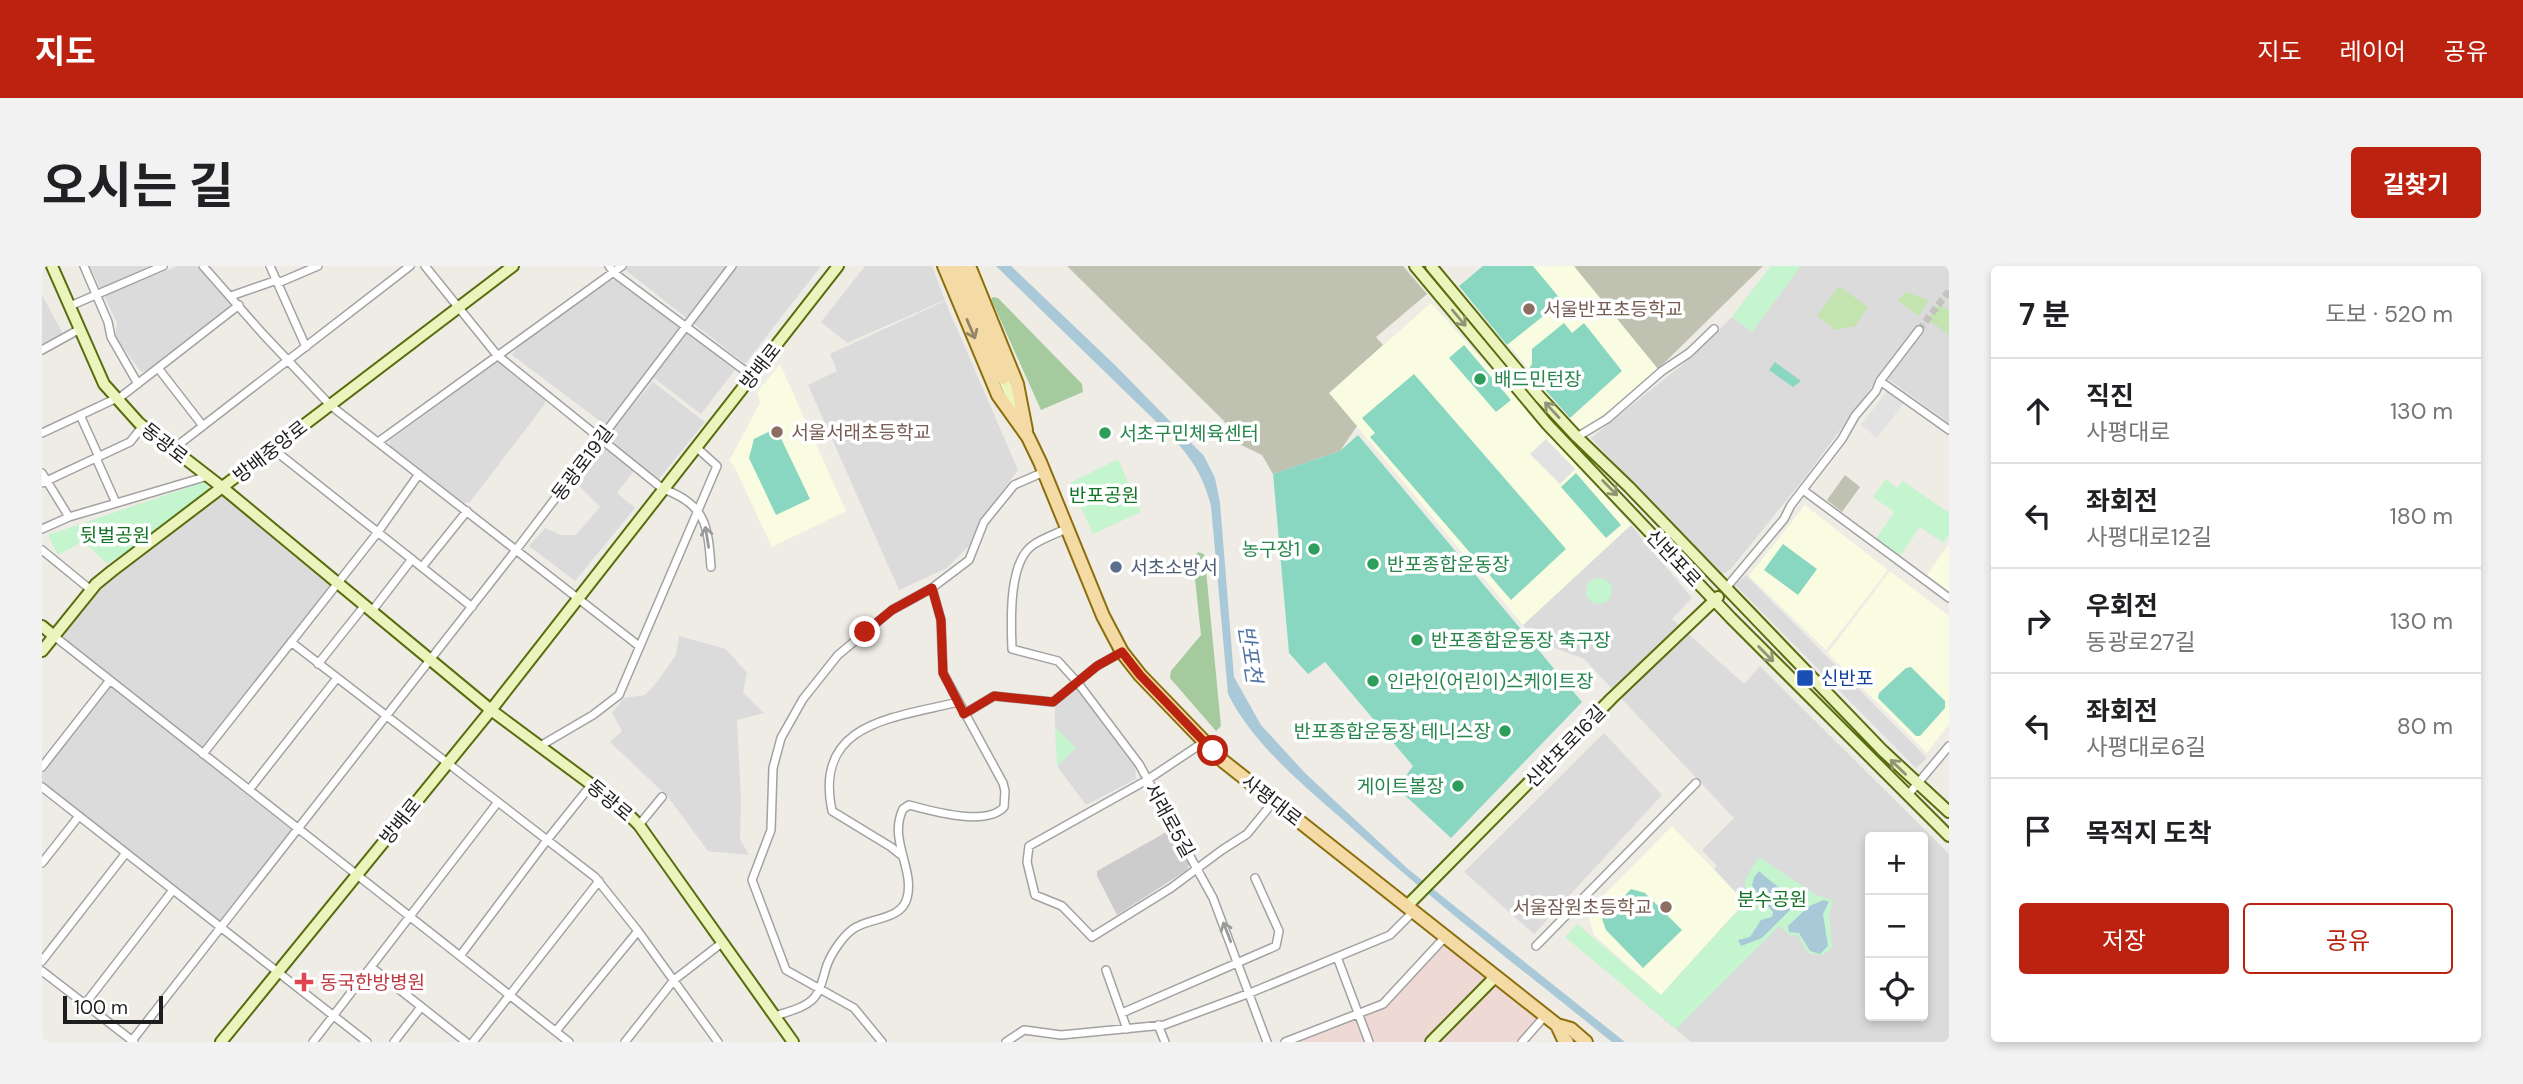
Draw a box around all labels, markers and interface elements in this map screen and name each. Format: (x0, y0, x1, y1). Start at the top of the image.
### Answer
text: 지도 (35, 30, 96, 73)
text: 지도 (2257, 36, 2302, 67)
text: 레이어 (2340, 36, 2406, 67)
text: 공유 (2444, 36, 2488, 67)
button: 길찾기 (2351, 147, 2481, 218)
text: 오시는 길 (42, 154, 234, 218)
text: 7 분 (2019, 295, 2070, 334)
place label: 서울반포초등학교 (1543, 297, 1683, 322)
text: 도보 · 520 m (2325, 299, 2453, 329)
marker: 서울반포초등학교 (1521, 301, 1537, 317)
one-way arrow (1451, 309, 1466, 327)
one-way arrow (965, 318, 978, 339)
street label: 방배로 (734, 338, 786, 395)
place label: 배드민턴장 (1494, 367, 1581, 392)
marker: 배드민턴장 (1472, 371, 1488, 387)
text: 직진 (2086, 379, 2134, 413)
icon: ahead (2019, 392, 2057, 430)
text: 130 m (2390, 396, 2453, 426)
one-way arrow (1544, 402, 1561, 419)
street label: 방배중앙로 (228, 415, 312, 488)
street label: 동광로 (136, 417, 193, 469)
text: 사평대로 (2086, 417, 2171, 447)
place label: 서울서래초등학교 (791, 420, 931, 445)
street label: 동광로19길 (546, 421, 619, 506)
place label: 서초구민체육센터 (1119, 421, 1259, 446)
marker: 서울서래초등학교 (769, 424, 785, 440)
marker: 서초구민체육센터 (1097, 425, 1113, 441)
one-way arrow (1601, 479, 1618, 496)
park label: 반포공원 (1069, 483, 1139, 508)
text: 좌회전 (2086, 484, 2158, 518)
icon: left (2019, 497, 2057, 535)
text: 180 m (2389, 501, 2453, 531)
text: 사평대로12길 (2086, 522, 2212, 552)
park label: 뒷벌공원 (80, 523, 150, 548)
street label: 신반포로 (1641, 524, 1707, 592)
one-way arrow (700, 527, 713, 549)
place label: 농구장1 (1242, 537, 1300, 562)
marker: 농구장1 (1306, 541, 1322, 557)
place label: 반포종합운동장 (1387, 552, 1509, 577)
place label: 서초소방서 (1130, 555, 1217, 580)
marker: 반포종합운동장 (1365, 556, 1381, 572)
marker: 서초소방서 (1108, 559, 1124, 575)
text: 우회전 (2086, 589, 2158, 623)
icon: right (2019, 602, 2057, 640)
text: 130 m (2390, 606, 2453, 636)
route end (849, 616, 880, 647)
water label: 반포천 (1232, 623, 1269, 687)
text: 동광로27길 (2086, 627, 2196, 657)
place label: 반포종합운동장 축구장 (1431, 628, 1611, 653)
marker: 반포종합운동장 축구장 (1409, 632, 1425, 648)
one-way arrow (1757, 645, 1774, 662)
place label: 신반포 (1821, 666, 1873, 691)
marker: 신반포 (1795, 668, 1815, 688)
place label: 인라인(어린이)스케이트장 (1387, 669, 1593, 694)
marker: 인라인(어린이)스케이트장 (1365, 673, 1381, 689)
text: 좌회전 (2086, 694, 2158, 728)
street label: 신반포로16길 (1520, 700, 1611, 793)
icon: left (2019, 707, 2057, 745)
text: 80 m (2397, 711, 2453, 741)
place label: 반포종합운동장 테니스장 (1294, 719, 1491, 744)
marker: 반포종합운동장 테니스장 (1497, 723, 1513, 739)
text: 사평대로6길 (2086, 732, 2206, 762)
route start (1197, 735, 1228, 766)
one-way arrow (1890, 758, 1907, 775)
street label: 사평대로 (1236, 769, 1307, 832)
street label: 동광로 (582, 774, 638, 827)
place label: 게이트볼장 (1357, 774, 1444, 799)
marker: 게이트볼장 (1450, 778, 1466, 794)
street label: 서래로5길 (1139, 779, 1200, 862)
street label: 방배로 (374, 793, 427, 850)
icon: arrive (2019, 812, 2057, 850)
text: 목적지 도착 (2086, 816, 2212, 850)
map controls (1865, 832, 1928, 1021)
button: + (1865, 832, 1928, 895)
park label: 분수공원 (1737, 887, 1807, 912)
place label: 서울잠원초등학교 (1512, 895, 1652, 920)
button: − (1865, 895, 1928, 958)
marker: 서울잠원초등학교 (1658, 899, 1674, 915)
button: 저장 (2019, 903, 2229, 974)
button: 공유 (2243, 903, 2453, 974)
one-way arrow (1219, 921, 1232, 943)
button: locate (1865, 958, 1928, 1021)
place label: 동국한방병원 (320, 970, 425, 995)
marker: 동국한방병원 (294, 972, 314, 992)
scale bar (63, 993, 163, 1025)
text: 100 m (74, 995, 128, 1020)

